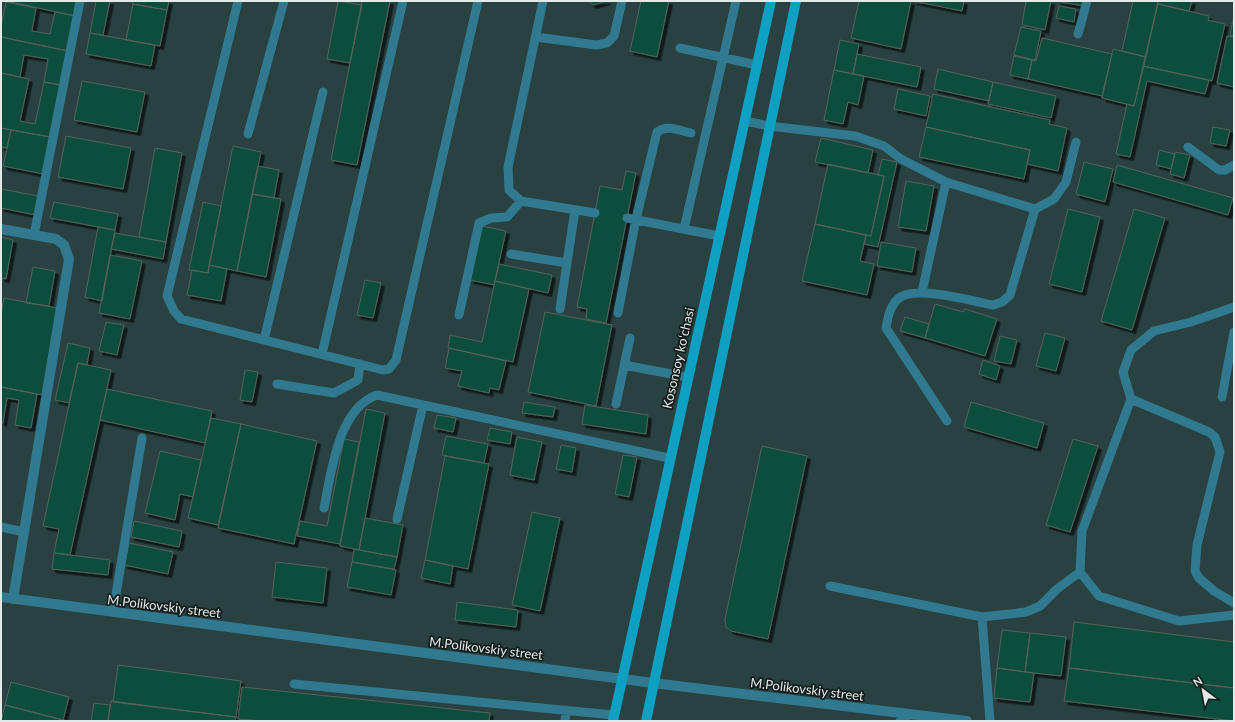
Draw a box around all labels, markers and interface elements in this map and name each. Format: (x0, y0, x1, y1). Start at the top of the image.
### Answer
street label: Kosonsoy koʻchasi (659, 306, 697, 410)
street label: M.Polikovskiy street (106, 591, 222, 621)
street label: M.Polikovskiy street (428, 633, 544, 663)
north arrow (1183, 670, 1223, 710)
text: N (1190, 673, 1204, 689)
street label: M.Polikovskiy street (749, 674, 865, 704)

